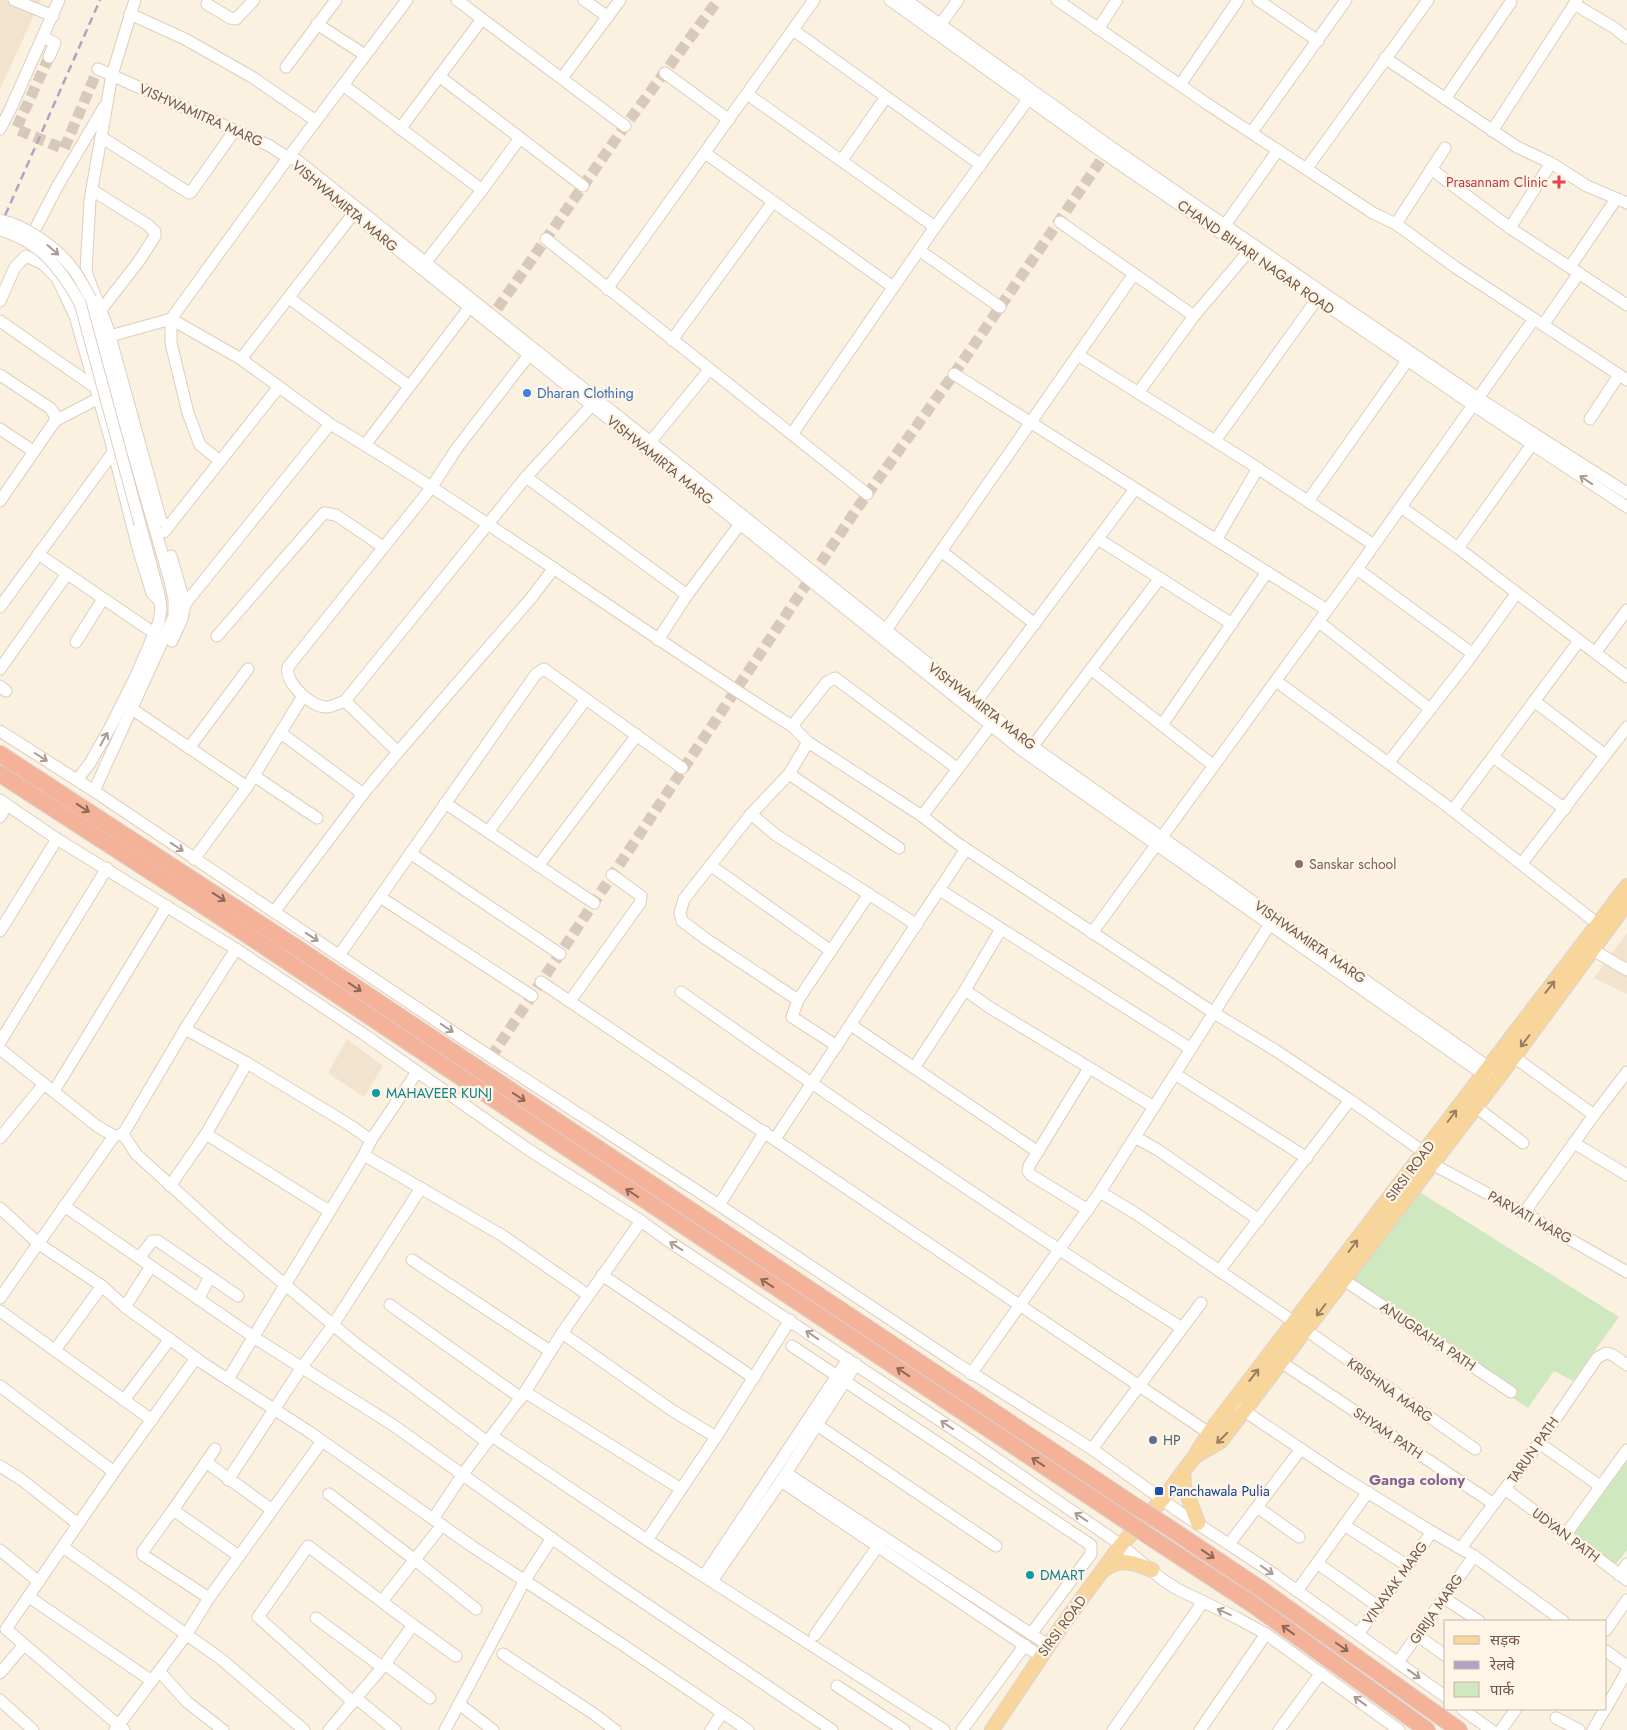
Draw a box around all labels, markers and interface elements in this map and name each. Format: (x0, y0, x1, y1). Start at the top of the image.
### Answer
street label: VISHWAMITRA MARG (136, 79, 266, 151)
street label: VISHWAMIRTA MARG (288, 156, 402, 256)
place label: Prasannam Clinic (1446, 172, 1548, 192)
marker: Prasannam Clinic (1552, 175, 1566, 189)
street label: CHAND BIHARI NAGAR ROAD (1173, 195, 1339, 319)
one-way arrow (47, 244, 60, 256)
place label: Dharan Clothing (537, 383, 634, 403)
marker: Dharan Clothing (521, 387, 533, 399)
street label: VISHWAMIRTA MARG (602, 411, 718, 510)
one-way arrow (1580, 475, 1594, 485)
street label: VISHWAMIRTA MARG (924, 657, 1040, 755)
one-way arrow (99, 732, 109, 747)
one-way arrow (34, 753, 48, 763)
one-way arrow (76, 803, 90, 813)
one-way arrow (169, 842, 183, 852)
place label: Sanskar school (1309, 854, 1397, 874)
marker: Sanskar school (1293, 858, 1305, 870)
one-way arrow (212, 892, 226, 902)
street label: VISHWAMIRTA MARG (1250, 896, 1370, 988)
one-way arrow (305, 932, 319, 942)
one-way arrow (1544, 981, 1555, 994)
one-way arrow (347, 982, 361, 992)
one-way arrow (440, 1022, 454, 1033)
one-way arrow (1520, 1034, 1530, 1048)
place label: MAHAVEER KUNJ (386, 1083, 492, 1103)
marker: MAHAVEER KUNJ (370, 1087, 382, 1099)
one-way arrow (511, 1092, 525, 1102)
one-way arrow (1447, 1109, 1457, 1123)
street label: SIRSI ROAD (1381, 1136, 1439, 1206)
street label: PARVATI MARG (1484, 1186, 1576, 1248)
one-way arrow (625, 1188, 639, 1198)
one-way arrow (1348, 1240, 1359, 1253)
one-way arrow (670, 1241, 684, 1251)
one-way arrow (760, 1277, 774, 1288)
street label: ANUGRAHA PATH (1376, 1296, 1480, 1376)
one-way arrow (1316, 1303, 1326, 1317)
one-way arrow (806, 1330, 820, 1340)
street label: KRISHNA MARG (1343, 1353, 1437, 1427)
one-way arrow (896, 1367, 910, 1377)
one-way arrow (1249, 1369, 1260, 1382)
street label: SHYAM PATH (1349, 1402, 1427, 1464)
street label: TARUN PATH (1503, 1413, 1563, 1487)
one-way arrow (940, 1420, 954, 1430)
place label: HP (1163, 1430, 1181, 1450)
one-way arrow (1216, 1432, 1228, 1444)
marker: HP (1147, 1434, 1159, 1446)
one-way arrow (1031, 1457, 1045, 1467)
district label: Ganga colony (1369, 1469, 1465, 1491)
place label: Panchawala Pulia (1169, 1481, 1270, 1501)
marker: Panchawala Pulia (1153, 1485, 1165, 1497)
street label: UDYAN PATH (1528, 1503, 1604, 1567)
one-way arrow (1074, 1512, 1088, 1522)
street label: VINAYAK MARG (1358, 1537, 1432, 1629)
one-way arrow (1201, 1549, 1215, 1559)
place label: DMART (1040, 1565, 1085, 1585)
one-way arrow (1260, 1565, 1274, 1575)
marker: DMART (1024, 1569, 1036, 1581)
street label: GIRIJA MARG (1404, 1570, 1468, 1648)
street label: SIRSI ROAD (1033, 1591, 1091, 1661)
one-way arrow (1217, 1607, 1232, 1617)
legend (1444, 1620, 1607, 1710)
one-way arrow (1281, 1625, 1295, 1635)
text: सड़क (1490, 1629, 1520, 1651)
one-way arrow (1335, 1642, 1349, 1652)
text: रेलवे (1489, 1654, 1515, 1676)
one-way arrow (1407, 1668, 1420, 1679)
text: पार्क (1490, 1679, 1514, 1701)
one-way arrow (1353, 1696, 1367, 1706)

